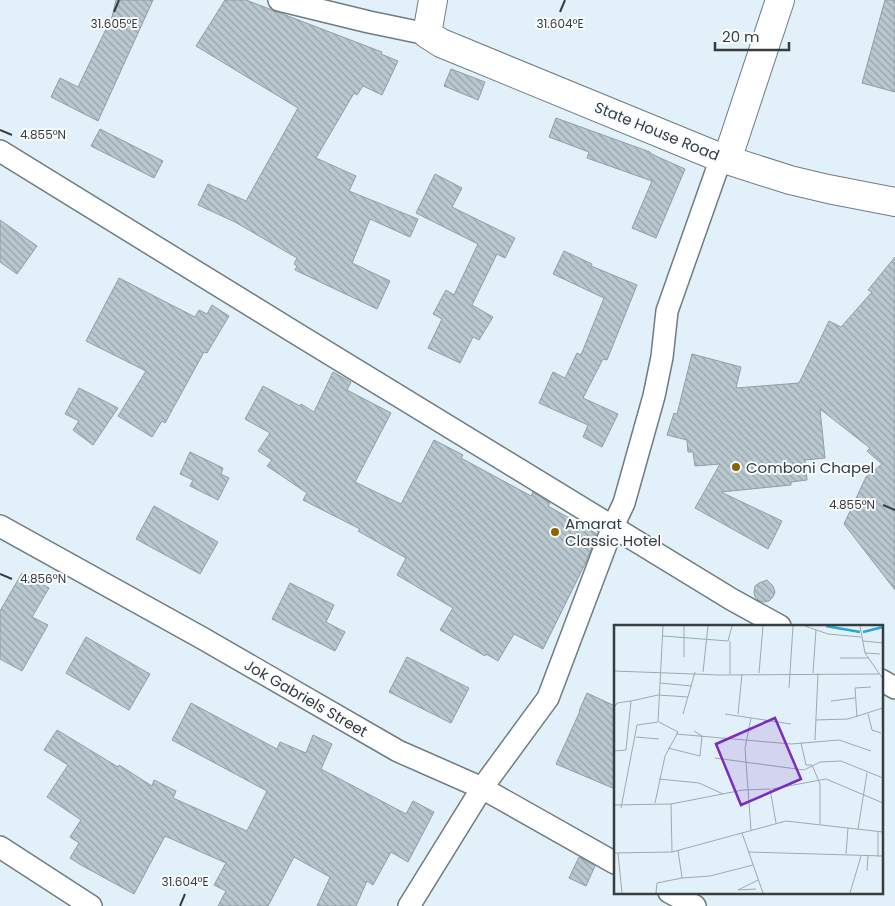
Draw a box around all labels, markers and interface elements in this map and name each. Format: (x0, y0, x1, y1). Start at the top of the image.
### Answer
text: 31.605°E (90, 15, 138, 32)
text: 31.604°E (536, 15, 584, 32)
scale bar (715, 20, 789, 52)
text: 20 m (722, 26, 760, 47)
street label: State House Road (591, 96, 723, 166)
text: 4.855°N (20, 126, 66, 143)
place label: Comboni Chapel (746, 457, 874, 478)
marker: Comboni Chapel (730, 461, 742, 473)
text: 4.855°N (829, 496, 875, 513)
place label: Amarat Classic Hotel (565, 513, 661, 551)
marker: Amarat Classic Hotel (549, 526, 561, 538)
text: 4.856°N (20, 570, 66, 587)
inset map (614, 625, 882, 894)
street label: Jok Gabriels Street (240, 654, 372, 742)
text: 31.604°E (161, 873, 209, 890)

